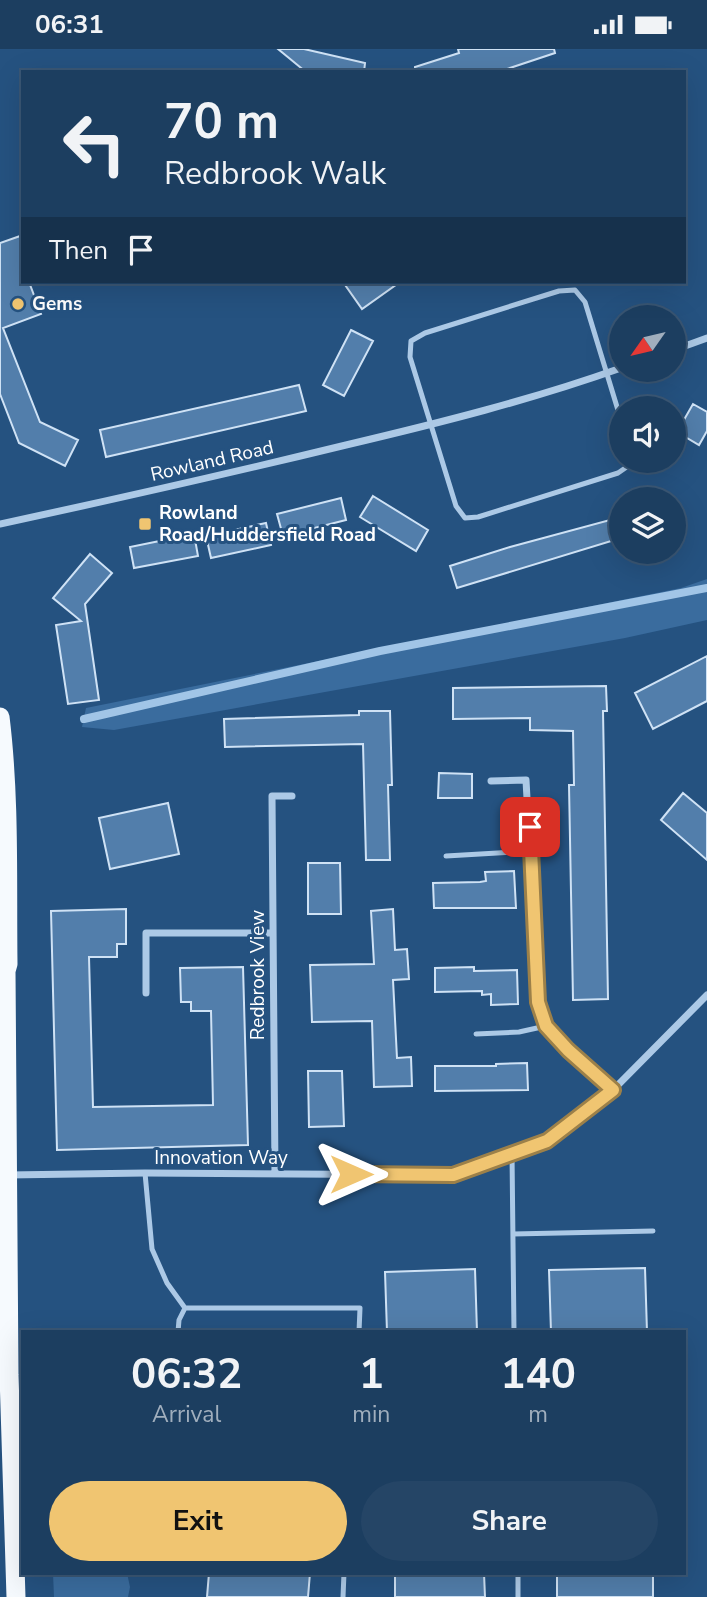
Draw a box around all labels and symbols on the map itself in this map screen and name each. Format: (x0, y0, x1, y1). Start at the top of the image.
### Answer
place label: Gems (32, 291, 82, 317)
marker: Gems (10, 296, 26, 312)
north arrow (609, 305, 686, 381)
street label: Rowland Road (148, 434, 276, 488)
place label: Rowland Road/Huddersfield Road (159, 500, 376, 548)
marker: Rowland Road/Huddersfield Road (137, 516, 153, 532)
pin (500, 797, 560, 857)
street label: Redbrook View (245, 910, 271, 1040)
position arrow (314, 1137, 388, 1211)
street label: Innovation Way (154, 1145, 288, 1171)

